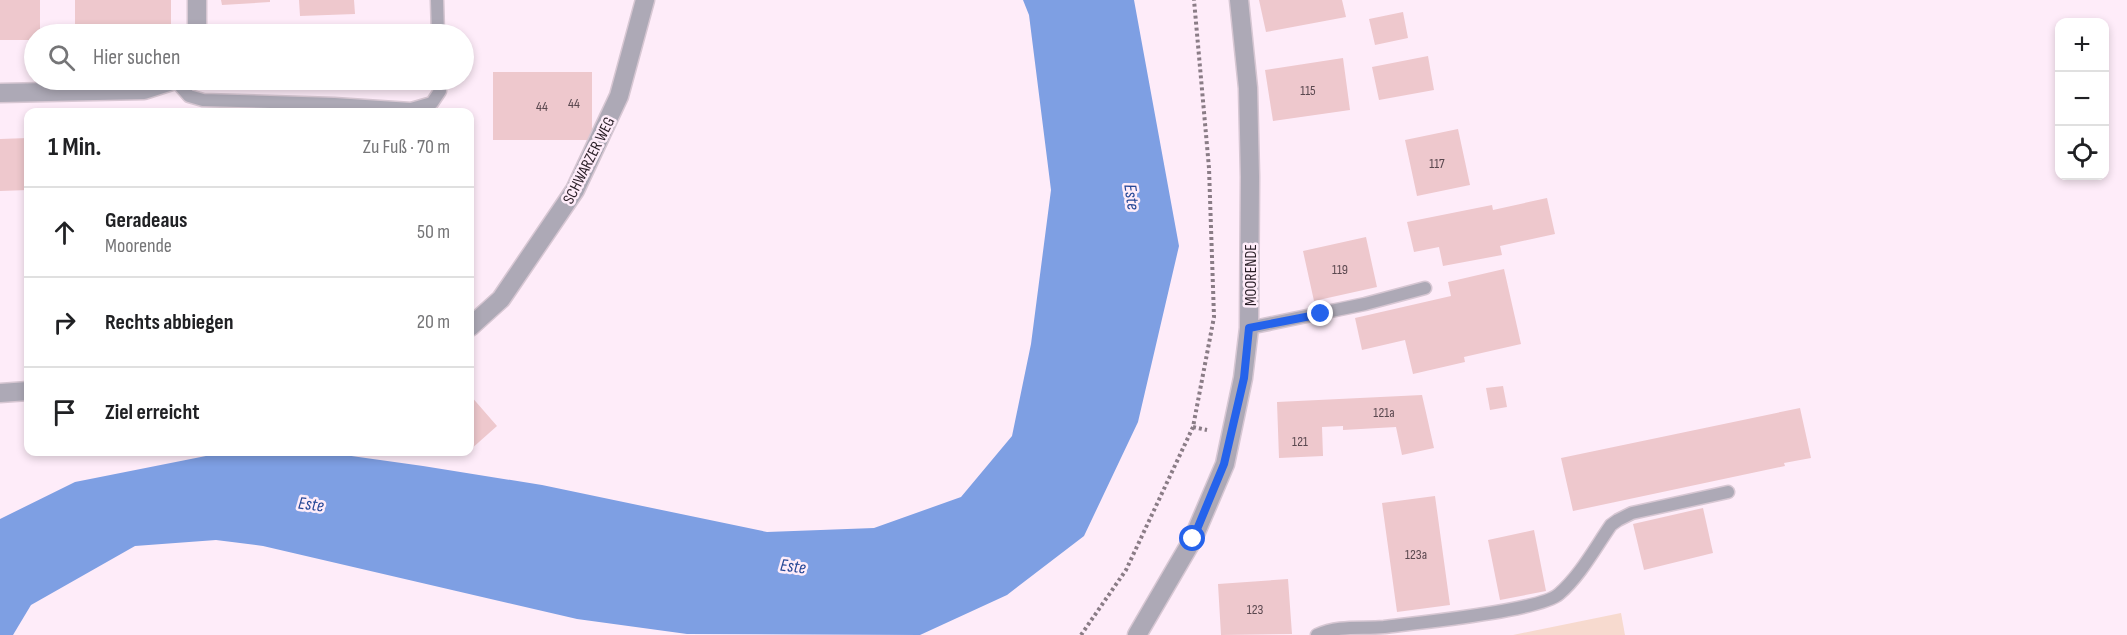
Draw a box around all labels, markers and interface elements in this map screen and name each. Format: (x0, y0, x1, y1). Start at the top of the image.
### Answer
map controls (2055, 18, 2109, 180)
button: + (2055, 18, 2109, 72)
search box (24, 24, 474, 90)
icon: search (45, 41, 78, 74)
text: Hier suchen (93, 44, 181, 71)
button: − (2055, 72, 2109, 126)
house number: 115 (1300, 82, 1316, 99)
house number: 44 (568, 95, 580, 112)
house number: 44 (536, 98, 548, 115)
street label: SCHWARZER WEG (559, 114, 619, 207)
button: locate (2055, 126, 2109, 180)
text: 1 Min. (48, 132, 101, 163)
text: Zu Fuß · 70 m (363, 135, 450, 159)
house number: 117 (1429, 155, 1445, 172)
water label: Este (1119, 183, 1144, 211)
text: Geradeaus (105, 207, 188, 234)
icon: ahead (48, 216, 81, 249)
text: 50 m (417, 220, 450, 244)
text: Moorende (105, 234, 172, 258)
street label: MOORENDE (1242, 244, 1261, 306)
house number: 119 (1332, 261, 1348, 278)
route end (1307, 300, 1333, 326)
icon: right (48, 306, 81, 339)
text: Rechts abbiegen (105, 309, 234, 336)
text: 20 m (417, 310, 450, 334)
icon: arrive (48, 396, 81, 429)
text: Ziel erreicht (105, 399, 200, 426)
house number: 121a (1373, 404, 1395, 421)
house number: 121 (1292, 433, 1308, 450)
water label: Este (297, 492, 325, 516)
route start (1179, 525, 1205, 551)
house number: 123a (1405, 546, 1427, 563)
water label: Este (779, 554, 807, 578)
house number: 123 (1247, 601, 1263, 618)

